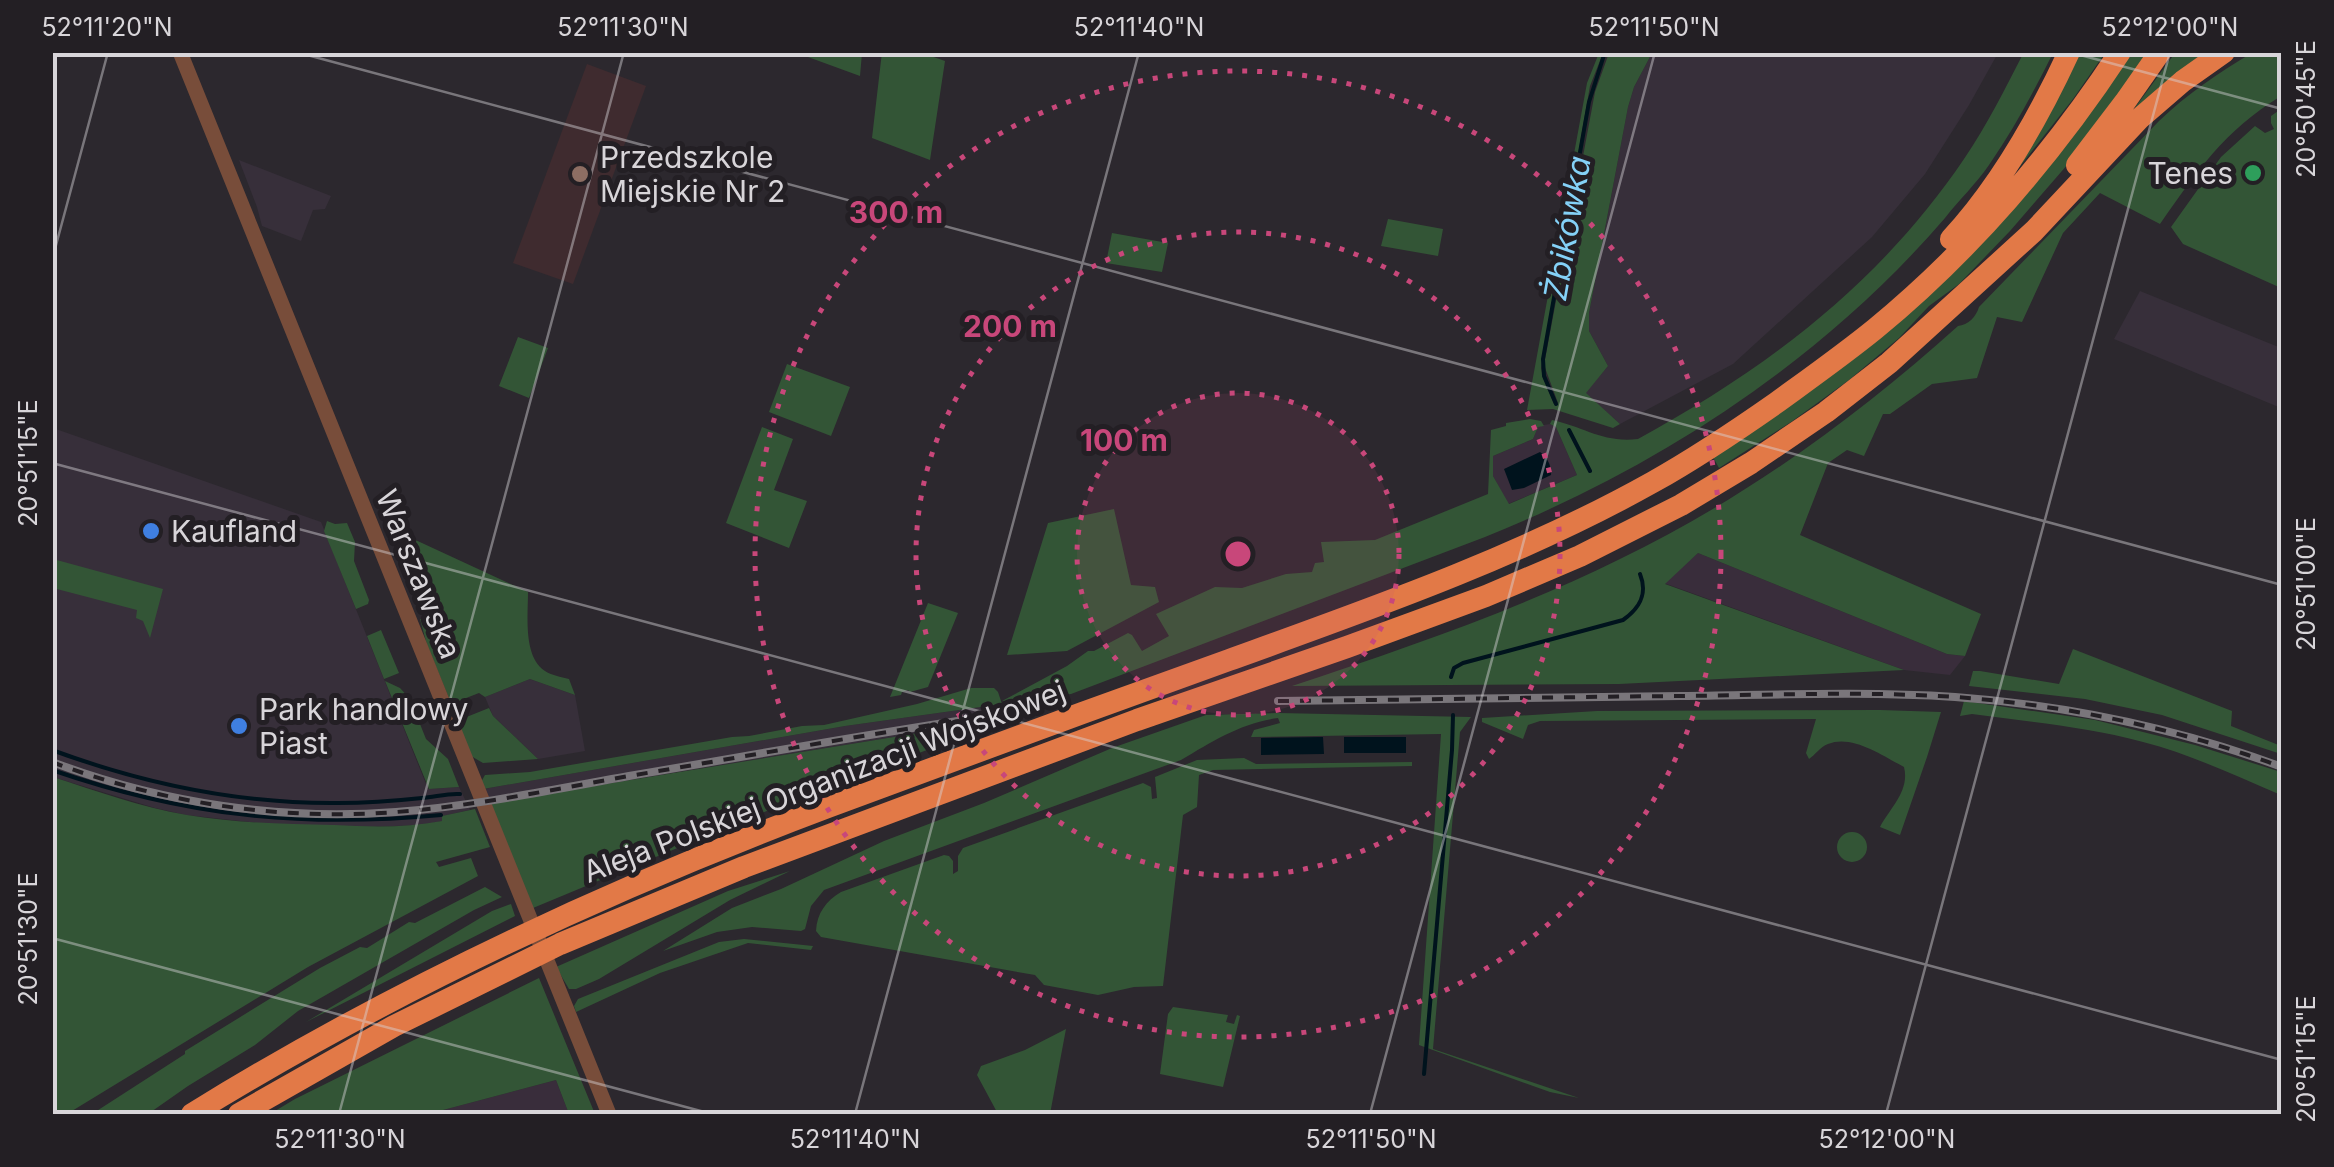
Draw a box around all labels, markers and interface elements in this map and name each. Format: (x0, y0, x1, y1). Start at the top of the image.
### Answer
text: 52°11'20"N (41, 12, 173, 42)
text: 52°11'30"N (557, 12, 689, 42)
text: 52°11'40"N (1074, 12, 1204, 42)
text: 52°11'50"N (1588, 12, 1720, 42)
text: 52°12'00"N (2102, 12, 2238, 42)
text: 20°50'45"E (2291, 40, 2321, 178)
place label: Przedszkole Miejskie Nr 2 (600, 139, 785, 209)
water label: Żbikówka (1535, 153, 1599, 303)
place label: Tenes (2147, 155, 2233, 191)
marker: Tenes (2242, 162, 2264, 184)
marker: Przedszkole Miejskie Nr 2 (569, 163, 591, 185)
text: 300 m (849, 194, 943, 230)
text: 200 m (963, 308, 1057, 344)
text: 20°51'15"E (13, 399, 43, 527)
text: 100 m (1080, 422, 1168, 458)
street label: Warszawska (369, 484, 469, 664)
place label: Kaufland (171, 513, 297, 549)
text: 20°51'00"E (2291, 517, 2321, 651)
marker: Kaufland (140, 520, 162, 542)
centre of rings (1220, 536, 1256, 572)
street label: Aleja Polskiej Organizacji Wojskowej (578, 672, 1070, 890)
place label: Park handlowy Piast (259, 691, 469, 761)
marker: Park handlowy Piast (228, 715, 250, 737)
text: 20°51'30"E (13, 872, 43, 1006)
text: 20°51'15"E (2291, 995, 2321, 1123)
text: 52°11'30"N (274, 1124, 406, 1154)
text: 52°11'40"N (790, 1124, 920, 1154)
text: 52°11'50"N (1305, 1124, 1437, 1154)
text: 52°12'00"N (1819, 1124, 1955, 1154)

